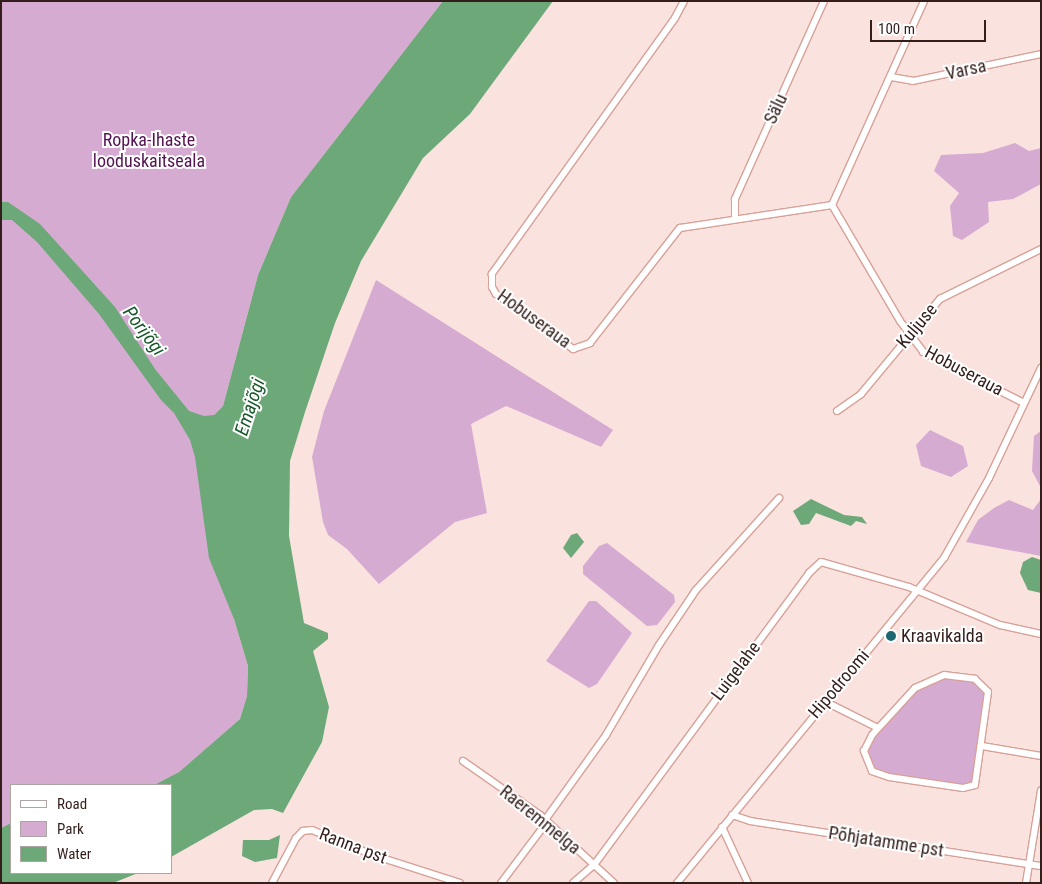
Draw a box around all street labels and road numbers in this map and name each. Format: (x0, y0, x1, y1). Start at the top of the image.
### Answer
street label: Varsa (944, 55, 988, 85)
street label: Sälu (760, 90, 792, 128)
street label: Hobuseraua (493, 285, 575, 353)
street label: Kuljuse (892, 299, 942, 353)
street label: Hobuseraua (921, 341, 1007, 401)
street label: Luigelahe (707, 637, 765, 705)
street label: Hipodroomi (804, 645, 874, 723)
street label: Raeremmelga (495, 781, 585, 859)
street label: Põhjatamme pst (827, 822, 945, 862)
street label: Ranna pst (316, 823, 390, 869)

